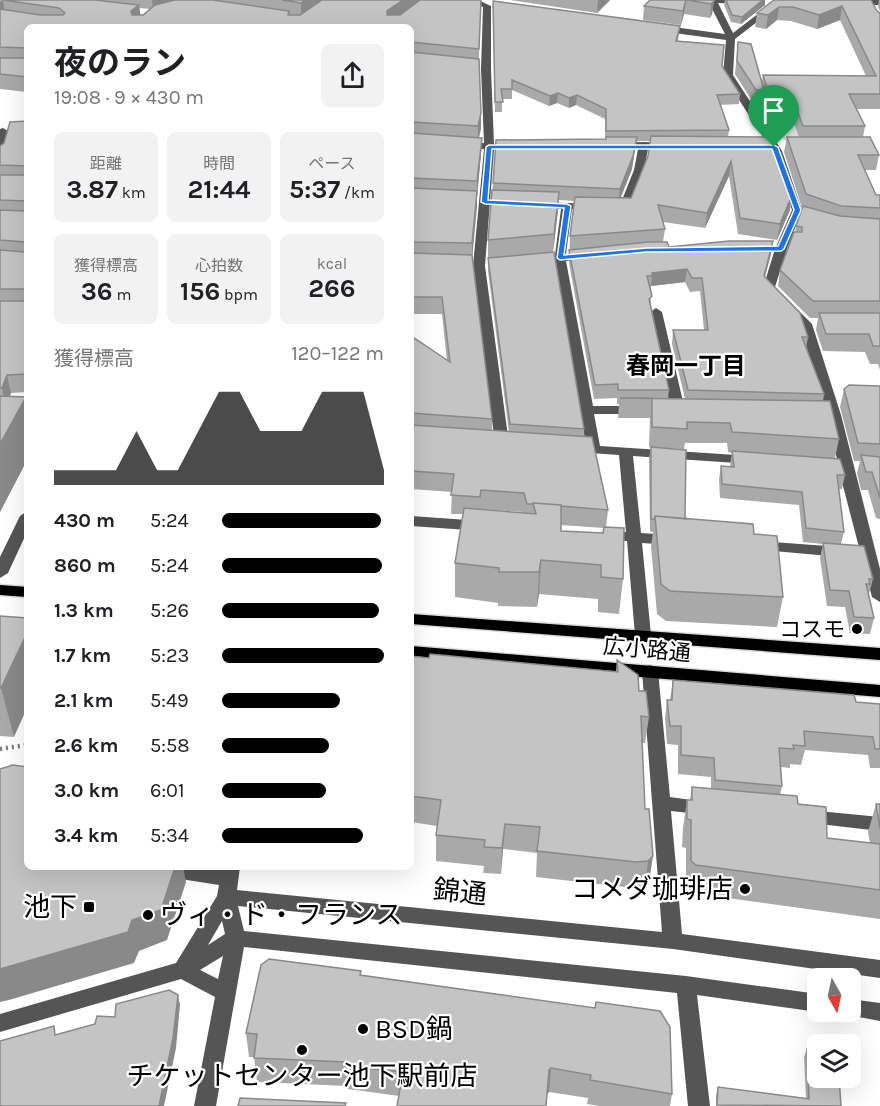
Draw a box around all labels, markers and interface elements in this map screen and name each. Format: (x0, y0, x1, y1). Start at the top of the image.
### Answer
text: 夜のラン (54, 44, 186, 82)
button: share (321, 44, 384, 107)
pin (748, 85, 799, 147)
text: 19:08 · 9 × 430 m (54, 86, 204, 109)
icon: arrive (757, 94, 790, 127)
text: 距離 (90, 154, 122, 173)
text: 時間 (203, 154, 235, 173)
text: ペース (308, 154, 356, 173)
text: 3.87 (66, 174, 118, 205)
text: 21:44 (188, 174, 250, 205)
text: 5:37 (289, 174, 340, 205)
text: km (118, 183, 146, 202)
text: /km (340, 183, 375, 202)
text: kcal (317, 254, 347, 273)
text: 獲得標高 (74, 256, 138, 275)
text: 心拍数 (195, 256, 243, 275)
text: 266 (308, 273, 356, 304)
text: 36 (81, 276, 113, 307)
text: 156 (180, 276, 220, 307)
text: m (113, 285, 131, 304)
text: bpm (220, 285, 258, 304)
text: 120–122 m (291, 342, 384, 365)
text: 獲得標高 (54, 347, 134, 370)
district label: 春岡一丁目 (626, 352, 746, 380)
text: 430 m (54, 509, 115, 532)
text: 5:24 (150, 509, 189, 532)
text: 860 m (54, 554, 116, 577)
text: 5:24 (150, 554, 189, 577)
text: 1.3 km (54, 599, 114, 622)
text: 5:26 (150, 599, 189, 622)
place label: コスモ (779, 617, 845, 643)
marker: コスモ (850, 622, 864, 636)
street label: 広小路通 (602, 633, 692, 667)
text: 1.7 km (54, 644, 111, 667)
text: 5:23 (150, 644, 189, 667)
text: 2.1 km (54, 689, 113, 712)
text: 5:49 (150, 689, 189, 712)
text: 2.6 km (54, 734, 118, 757)
text: 5:58 (150, 734, 189, 757)
text: 3.0 km (54, 779, 119, 802)
text: 6:01 (150, 779, 185, 802)
text: 3.4 km (54, 824, 119, 847)
text: 5:34 (150, 824, 189, 847)
street label: 錦通 (431, 873, 489, 911)
place label: コメダ珈琲店 (571, 873, 733, 905)
marker: コメダ珈琲店 (738, 882, 752, 896)
place label: 池下 (23, 891, 77, 923)
place label: ヴィ・ド・フランス (160, 899, 402, 931)
marker: 池下 (82, 900, 96, 914)
marker: ヴィ・ド・フランス (141, 908, 155, 922)
north arrow (807, 968, 861, 1022)
map controls (807, 968, 861, 1088)
place label: BSD鍋 (375, 1013, 453, 1045)
marker: BSD鍋 (356, 1022, 370, 1036)
button: layers (807, 1034, 861, 1088)
marker: チケットセンター池下駅前店 (295, 1043, 309, 1057)
place label: チケットセンター池下駅前店 (127, 1060, 478, 1092)

